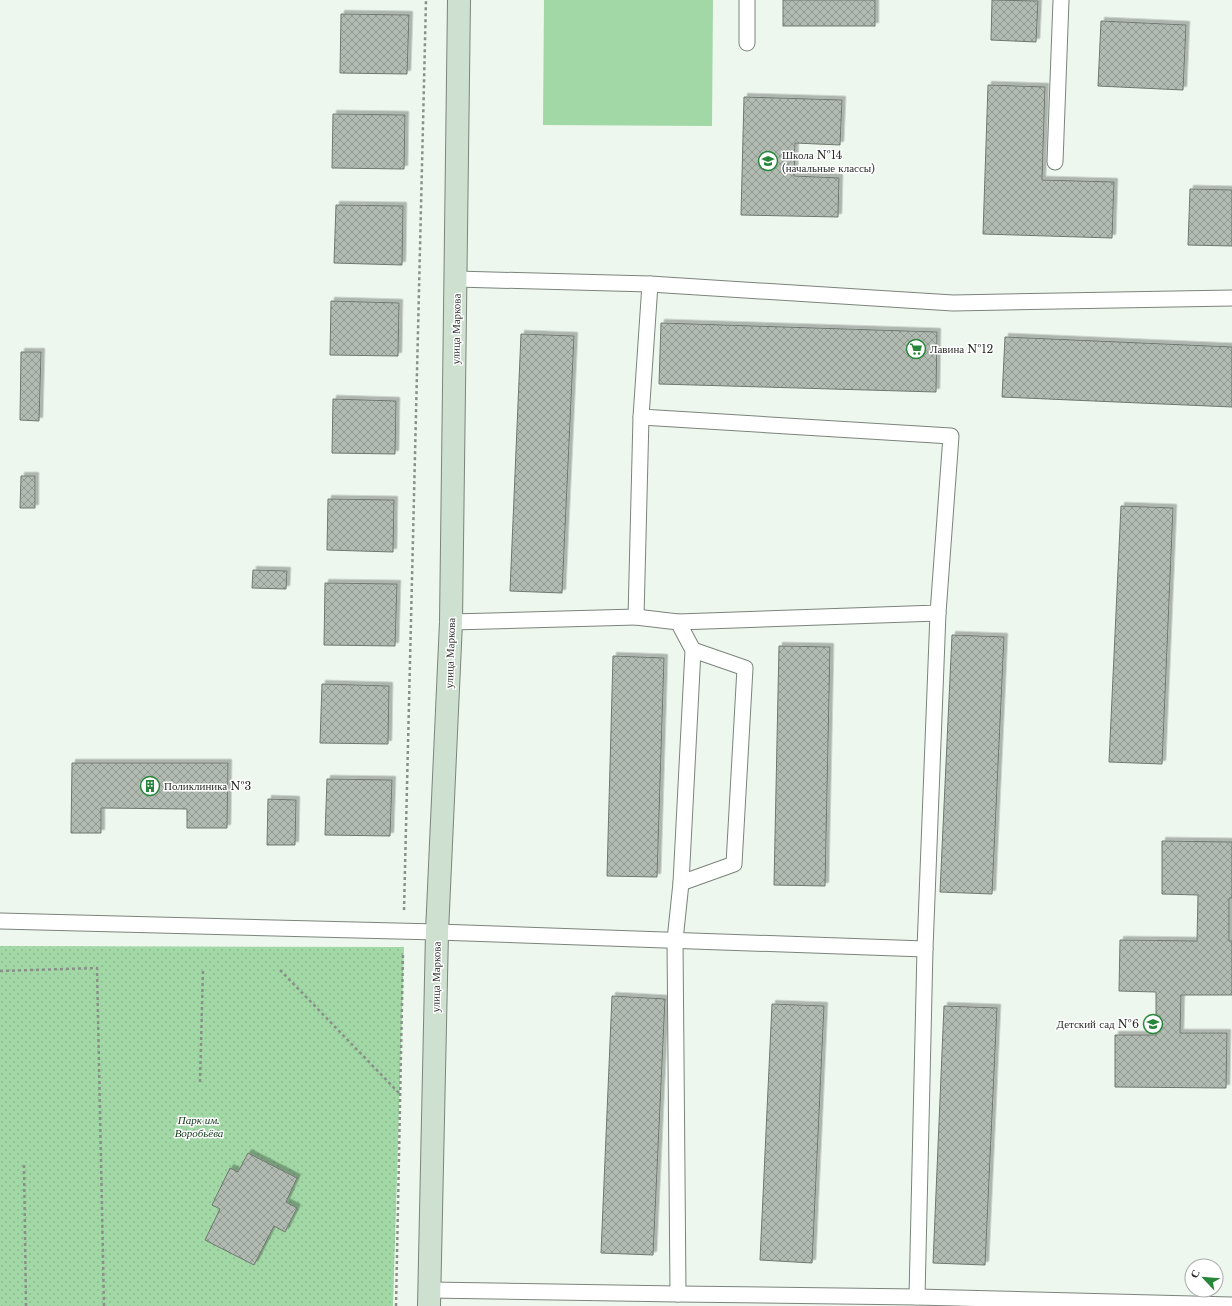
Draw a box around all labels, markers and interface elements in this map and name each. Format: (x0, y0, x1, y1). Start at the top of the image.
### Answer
place label: Школа №14 (начальные классы) (782, 148, 875, 175)
school or university icon: Школа №14 (начальные классы) (757, 150, 779, 172)
street label: улица Маркова (448, 293, 464, 364)
supermarket icon: Лавина №12 (905, 338, 927, 360)
place label: Лавина №12 (930, 342, 993, 356)
street label: улица Маркова (442, 617, 458, 689)
building icon: Поликлиника №3 (139, 775, 161, 797)
place label: Поликлиника №3 (164, 779, 252, 793)
street label: улица Маркова (428, 941, 444, 1012)
school or university icon: Детский сад №6 (1142, 1013, 1164, 1035)
place label: Детский сад №6 (1057, 1017, 1139, 1031)
park label: Парк им. Воробьёва (175, 1113, 224, 1140)
north arrow (1184, 1258, 1224, 1298)
text: С (1187, 1267, 1203, 1280)

